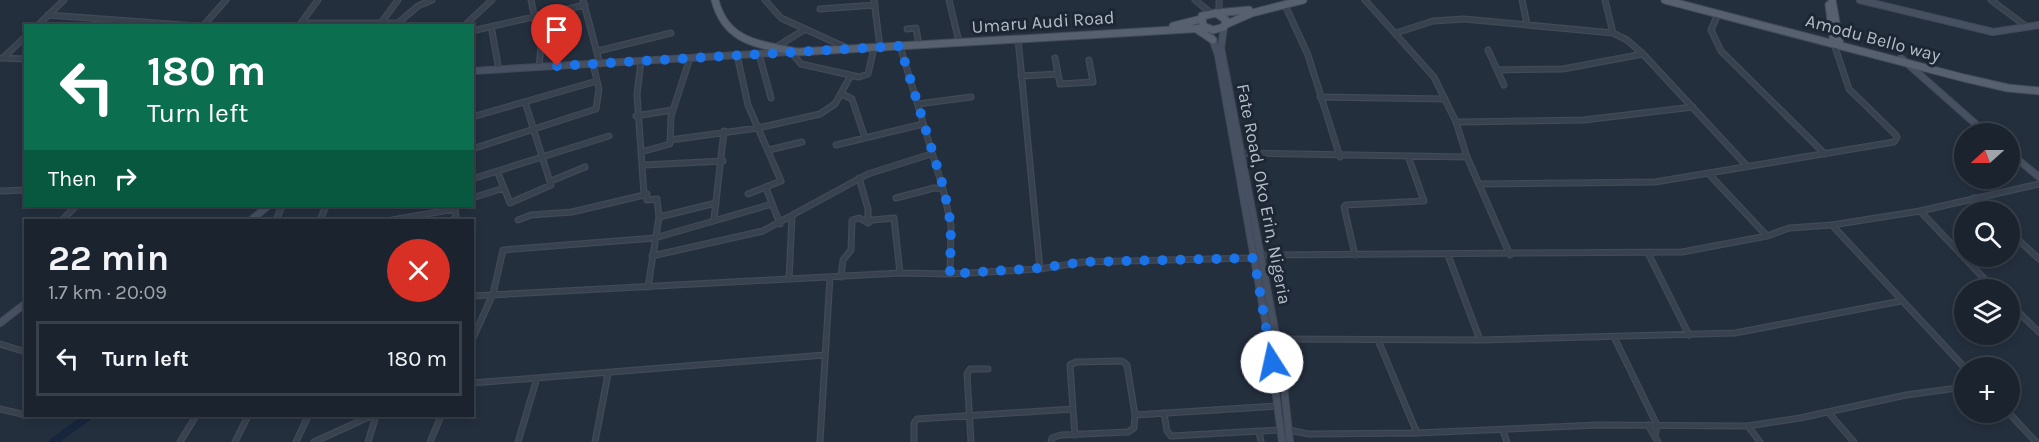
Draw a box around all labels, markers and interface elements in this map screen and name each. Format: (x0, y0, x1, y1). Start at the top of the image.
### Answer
pin (531, 4, 582, 66)
street label: Umaru Audi Road (971, 6, 1115, 38)
street label: Amodu Bello way (1803, 9, 1943, 67)
icon: arrive (540, 13, 573, 46)
text: 180 m (147, 46, 266, 96)
icon: left (48, 48, 126, 126)
street label: Fate Road, Oko Erin, Nigeria (1232, 82, 1296, 306)
text: Turn left (147, 97, 248, 129)
north arrow (1954, 123, 2020, 189)
map controls (1954, 123, 2020, 423)
icon: right (109, 162, 142, 195)
text: Then (48, 166, 97, 192)
button: search (1954, 201, 2020, 267)
text: 22 min (48, 237, 169, 279)
button: close (387, 239, 450, 302)
button: layers (1954, 279, 2020, 345)
text: 1.7 km · 20:09 (48, 281, 167, 304)
position arrow (1240, 330, 1304, 394)
icon: left (51, 342, 84, 375)
text: Turn left (102, 346, 189, 372)
text: 180 m (387, 346, 447, 372)
button: + (1954, 357, 2020, 423)

